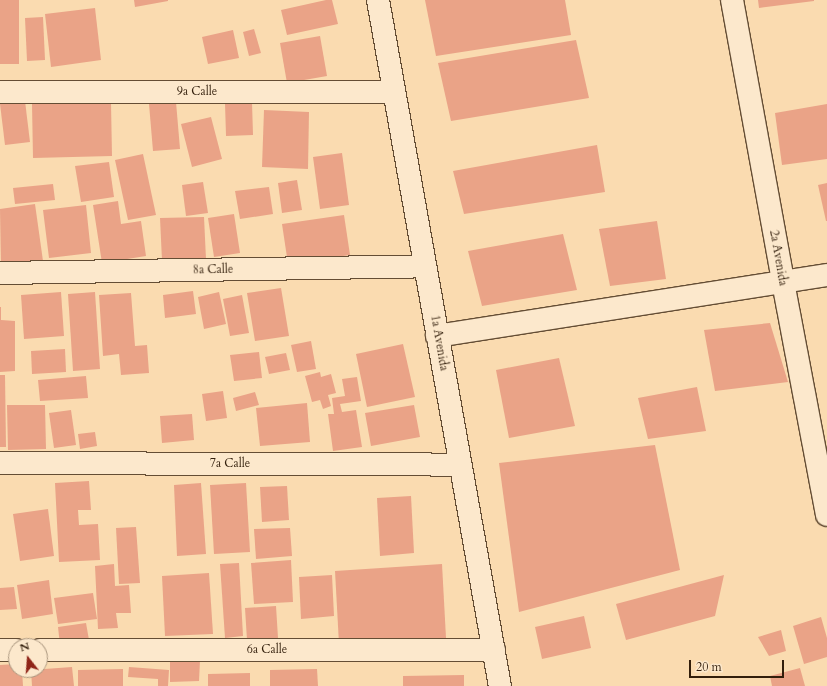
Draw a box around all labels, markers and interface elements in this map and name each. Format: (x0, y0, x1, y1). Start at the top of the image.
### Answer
street label: 9a Calle (177, 85, 217, 99)
street label: 2a Avenida (766, 229, 790, 287)
street label: 8a Calle (193, 262, 233, 278)
street label: 1a Avenida (427, 314, 451, 372)
street label: 7a Calle (210, 457, 250, 471)
north arrow (8, 638, 48, 678)
text: N (18, 638, 31, 656)
street label: 6a Calle (247, 643, 287, 657)
scale bar (691, 652, 786, 678)
text: 20 m (696, 659, 722, 675)

